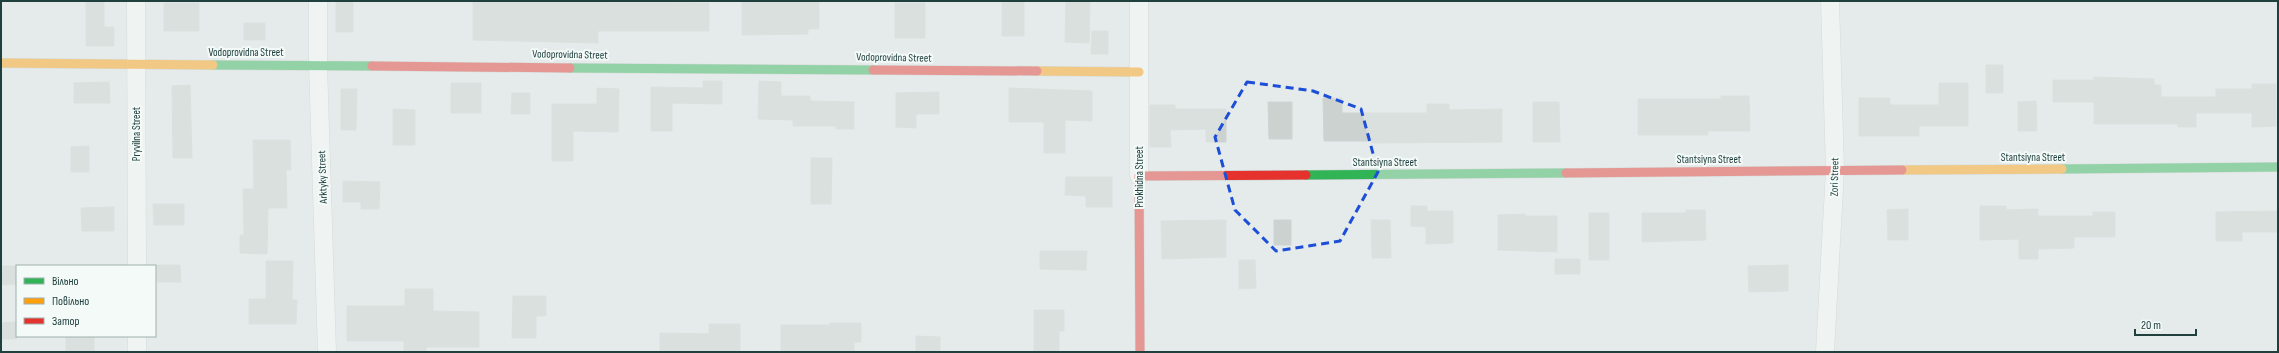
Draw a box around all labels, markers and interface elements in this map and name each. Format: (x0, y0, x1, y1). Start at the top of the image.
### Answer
street label: Vodoprovidna Street (208, 46, 284, 59)
street label: Vodoprovidna Street (532, 47, 608, 62)
street label: Vodoprovidna Street (856, 50, 932, 65)
street label: Pryvilna Street (130, 106, 143, 161)
street label: Prokhidna Street (1133, 146, 1146, 208)
street label: Arktyky Street (315, 149, 330, 205)
street label: Stantsiyna Street (2001, 151, 2066, 164)
street label: Stantsiyna Street (1677, 153, 1742, 166)
street label: Stantsiyna Street (1353, 156, 1418, 169)
street label: Zori Street (1828, 157, 1841, 197)
legend (16, 265, 156, 337)
text: Вільно (52, 274, 78, 289)
text: Повільно (52, 294, 89, 309)
scale bar (2135, 311, 2196, 337)
text: Затор (52, 314, 80, 329)
text: 20 m (2141, 318, 2161, 333)

